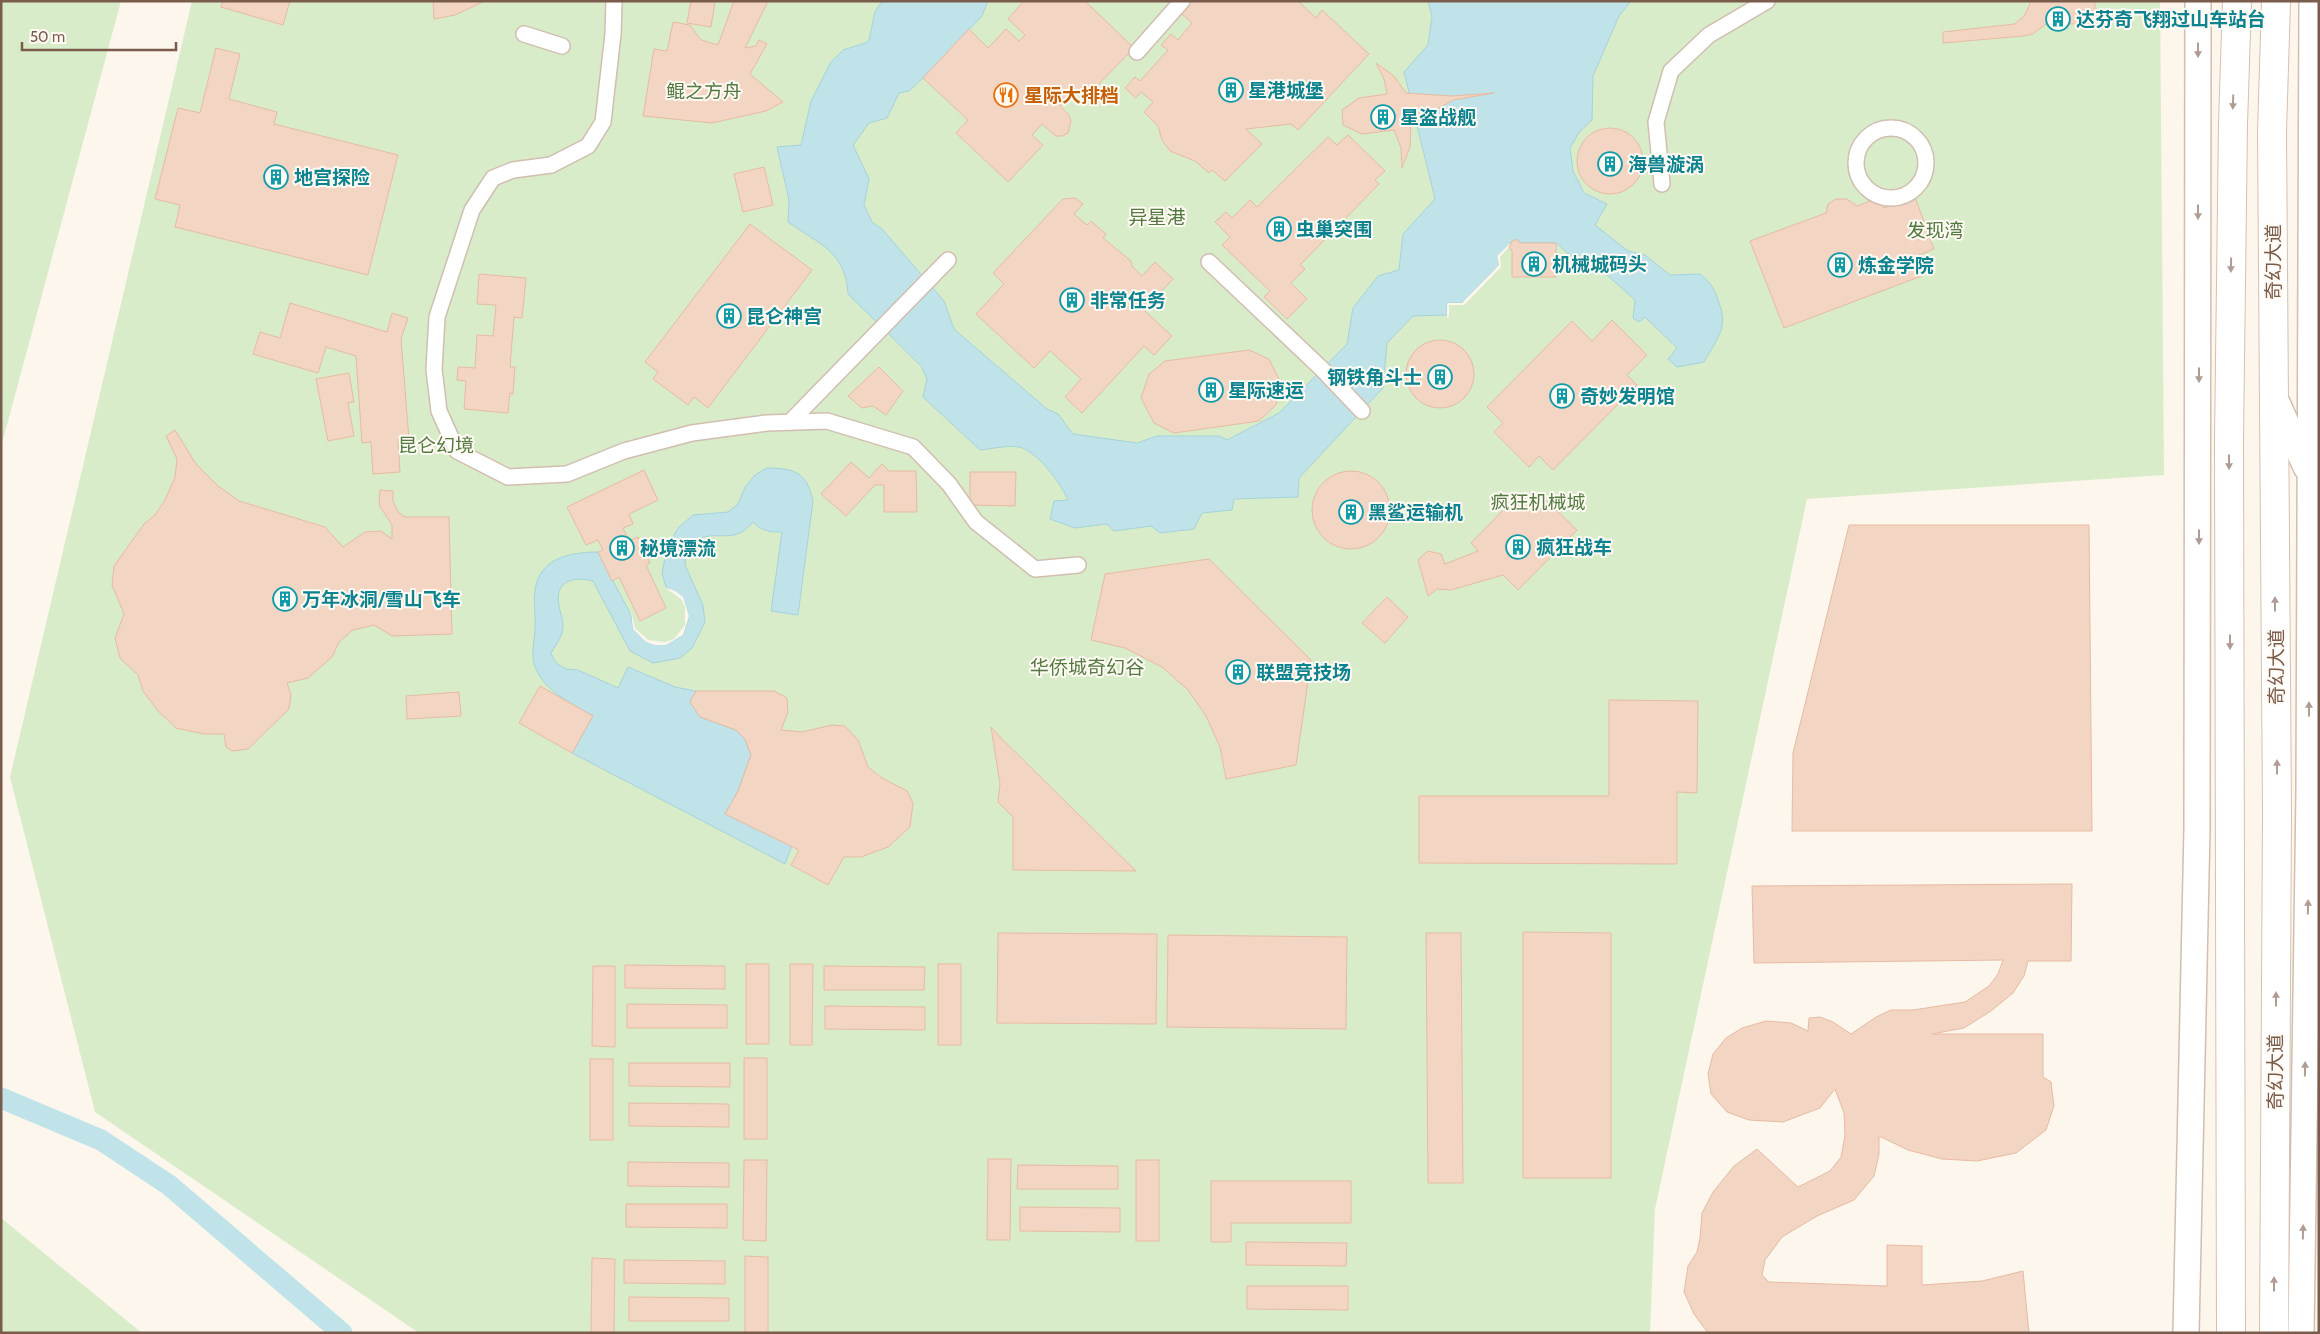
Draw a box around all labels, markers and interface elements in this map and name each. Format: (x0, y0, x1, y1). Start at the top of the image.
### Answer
building icon: 达芬奇飞翔过山车站台 (2045, 6, 2071, 32)
place label: 达芬奇飞翔过山车站台 (2076, 8, 2266, 31)
scale bar (22, 20, 176, 52)
text: 50 m (30, 28, 65, 46)
one-way arrow (2194, 42, 2202, 58)
building icon: 星港城堡 (1218, 77, 1244, 103)
place label: 星港城堡 (1248, 79, 1324, 102)
park label: 鲲之方舟 (666, 80, 742, 103)
restaurant icon: 星际大排档 (993, 82, 1019, 108)
place label: 星际大排档 (1024, 84, 1119, 107)
one-way arrow (2229, 95, 2237, 111)
building icon: 星盗战舰 (1370, 104, 1396, 130)
place label: 星盗战舰 (1400, 106, 1476, 129)
building icon: 海兽漩涡 (1597, 151, 1623, 177)
place label: 海兽漩涡 (1628, 153, 1704, 176)
building icon: 地宫探险 (263, 164, 289, 190)
place label: 地宫探险 (294, 166, 370, 189)
one-way arrow (2194, 205, 2202, 221)
park label: 异星港 (1128, 206, 1186, 229)
building icon: 虫巢突围 (1266, 216, 1292, 242)
place label: 虫巢突围 (1296, 218, 1372, 241)
park label: 发现湾 (1906, 219, 1964, 242)
street label: 奇幻大道 (2262, 224, 2285, 300)
building icon: 机械城码头 (1521, 251, 1547, 277)
building icon: 炼金学院 (1827, 252, 1853, 278)
place label: 机械城码头 (1552, 253, 1647, 276)
place label: 炼金学院 (1858, 254, 1934, 277)
one-way arrow (2227, 257, 2235, 273)
building icon: 非常任务 (1059, 287, 1085, 313)
place label: 非常任务 (1090, 289, 1166, 312)
building icon: 昆仑神宫 (716, 303, 742, 329)
place label: 昆仑神宫 (746, 305, 822, 328)
building icon: 钢铁角斗士 (1427, 364, 1453, 390)
place label: 钢铁角斗士 (1327, 366, 1422, 389)
one-way arrow (2195, 367, 2203, 383)
building icon: 星际速运 (1198, 377, 1224, 403)
place label: 星际速运 (1228, 379, 1304, 402)
building icon: 奇妙发明馆 (1549, 383, 1575, 409)
place label: 奇妙发明馆 (1580, 385, 1675, 408)
park label: 昆仑幻境 (398, 434, 474, 457)
one-way arrow (2225, 455, 2233, 471)
park label: 疯狂机械城 (1490, 491, 1586, 514)
building icon: 黑鲨运输机 (1338, 499, 1364, 525)
place label: 黑鲨运输机 (1368, 501, 1463, 524)
one-way arrow (2195, 530, 2203, 546)
building icon: 疯狂战车 (1505, 534, 1531, 560)
building icon: 秘境漂流 (609, 535, 635, 561)
place label: 疯狂战车 (1536, 536, 1612, 559)
place label: 秘境漂流 (640, 537, 716, 560)
building icon: 万年冰洞/雪山飞车 (272, 586, 298, 612)
place label: 万年冰洞/雪山飞车 (302, 588, 461, 611)
one-way arrow (2271, 596, 2279, 612)
street label: 奇幻大道 (2265, 629, 2288, 705)
one-way arrow (2226, 635, 2234, 651)
park label: 华侨城奇幻谷 (1030, 656, 1144, 679)
building icon: 联盟竞技场 (1225, 659, 1251, 685)
place label: 联盟竞技场 (1256, 661, 1351, 684)
one-way arrow (2305, 701, 2313, 717)
one-way arrow (2273, 758, 2281, 774)
one-way arrow (2304, 898, 2312, 914)
one-way arrow (2272, 991, 2280, 1007)
street label: 奇幻大道 (2264, 1034, 2287, 1110)
one-way arrow (2301, 1061, 2309, 1077)
one-way arrow (2299, 1223, 2307, 1239)
one-way arrow (2270, 1276, 2278, 1292)

